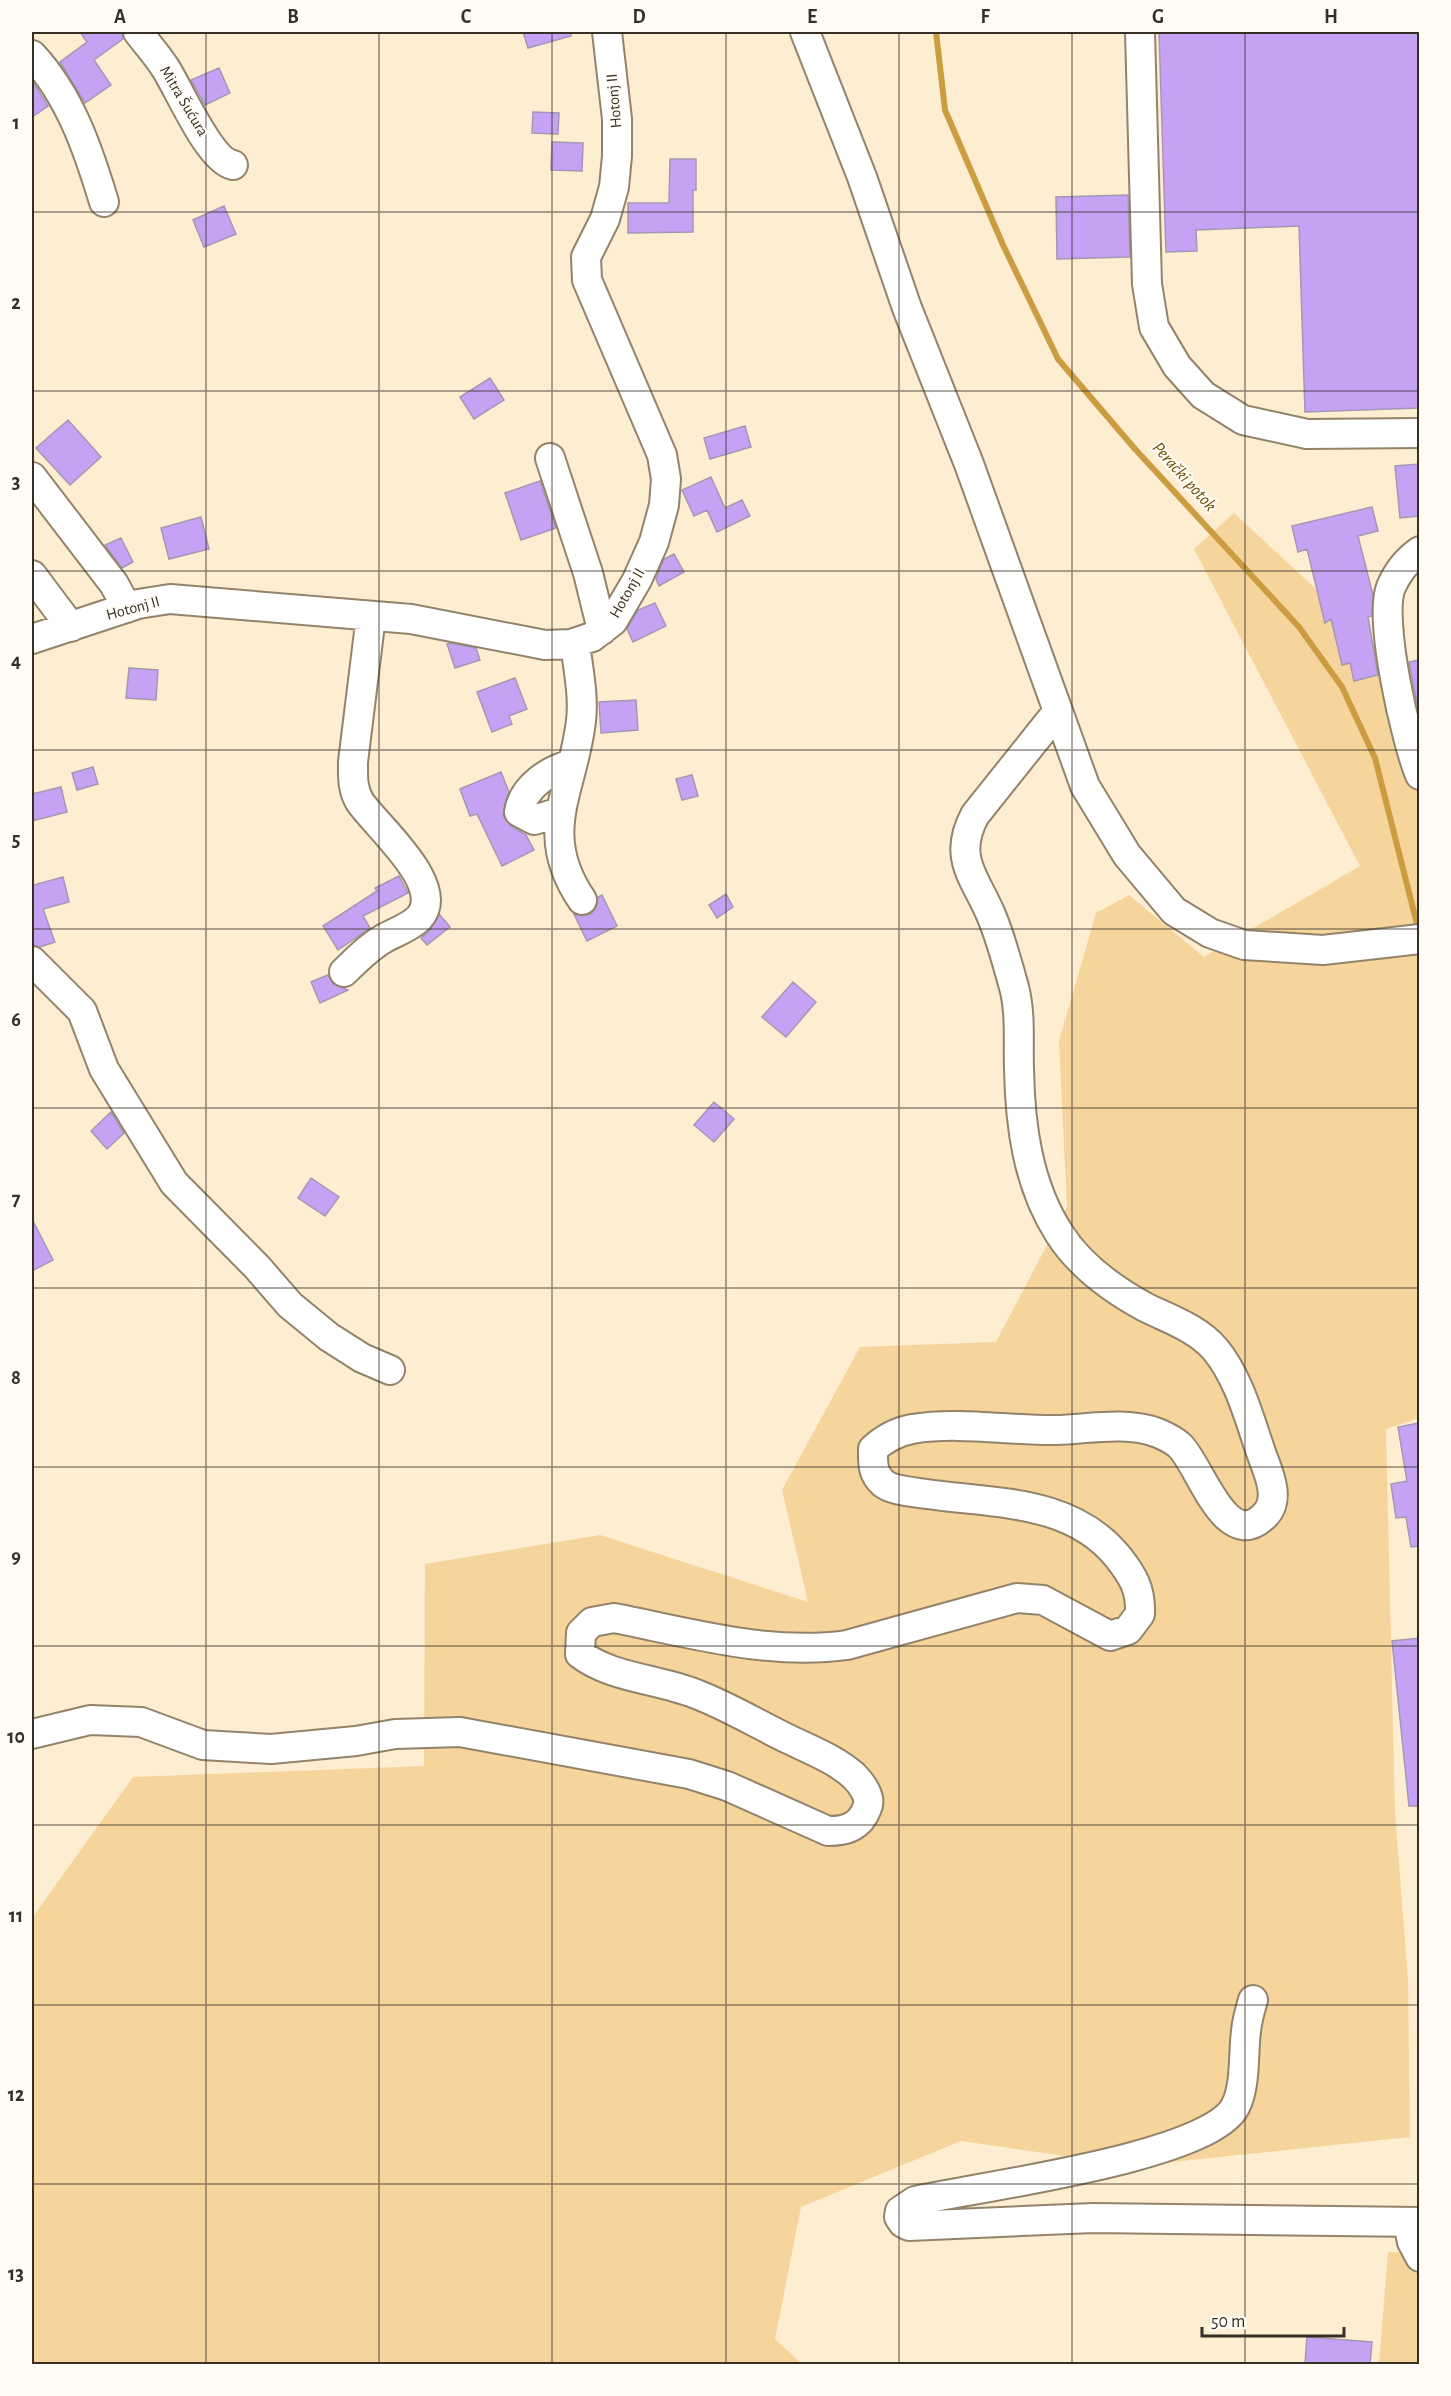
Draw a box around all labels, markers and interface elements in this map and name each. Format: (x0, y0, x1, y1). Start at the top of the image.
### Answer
text: A (114, 7, 126, 27)
text: B (287, 7, 299, 27)
text: C (461, 7, 472, 27)
text: D (632, 7, 646, 27)
text: E (807, 7, 817, 27)
text: F (980, 7, 990, 27)
text: G (1152, 7, 1164, 27)
text: H (1324, 7, 1338, 27)
street label: Mitra Šućura (157, 62, 213, 139)
street label: Hotonj II (604, 73, 625, 129)
text: 1 (12, 113, 20, 133)
text: 2 (11, 293, 21, 313)
water label: Perački potok (1148, 439, 1220, 515)
text: 3 (12, 472, 20, 492)
street label: Hotonj II (606, 565, 648, 621)
street label: Hotonj II (104, 593, 162, 624)
text: 4 (11, 651, 21, 671)
text: 5 (12, 830, 20, 850)
text: 6 (11, 1010, 21, 1030)
text: 7 (12, 1189, 21, 1209)
text: 8 (11, 1368, 21, 1388)
text: 9 (11, 1547, 21, 1567)
text: 10 (7, 1727, 25, 1747)
text: 11 (9, 1906, 23, 1926)
text: 12 (8, 2085, 24, 2105)
text: 13 (8, 2264, 24, 2284)
scale bar (1202, 2300, 1344, 2338)
text: 50 m (1211, 2313, 1245, 2331)

